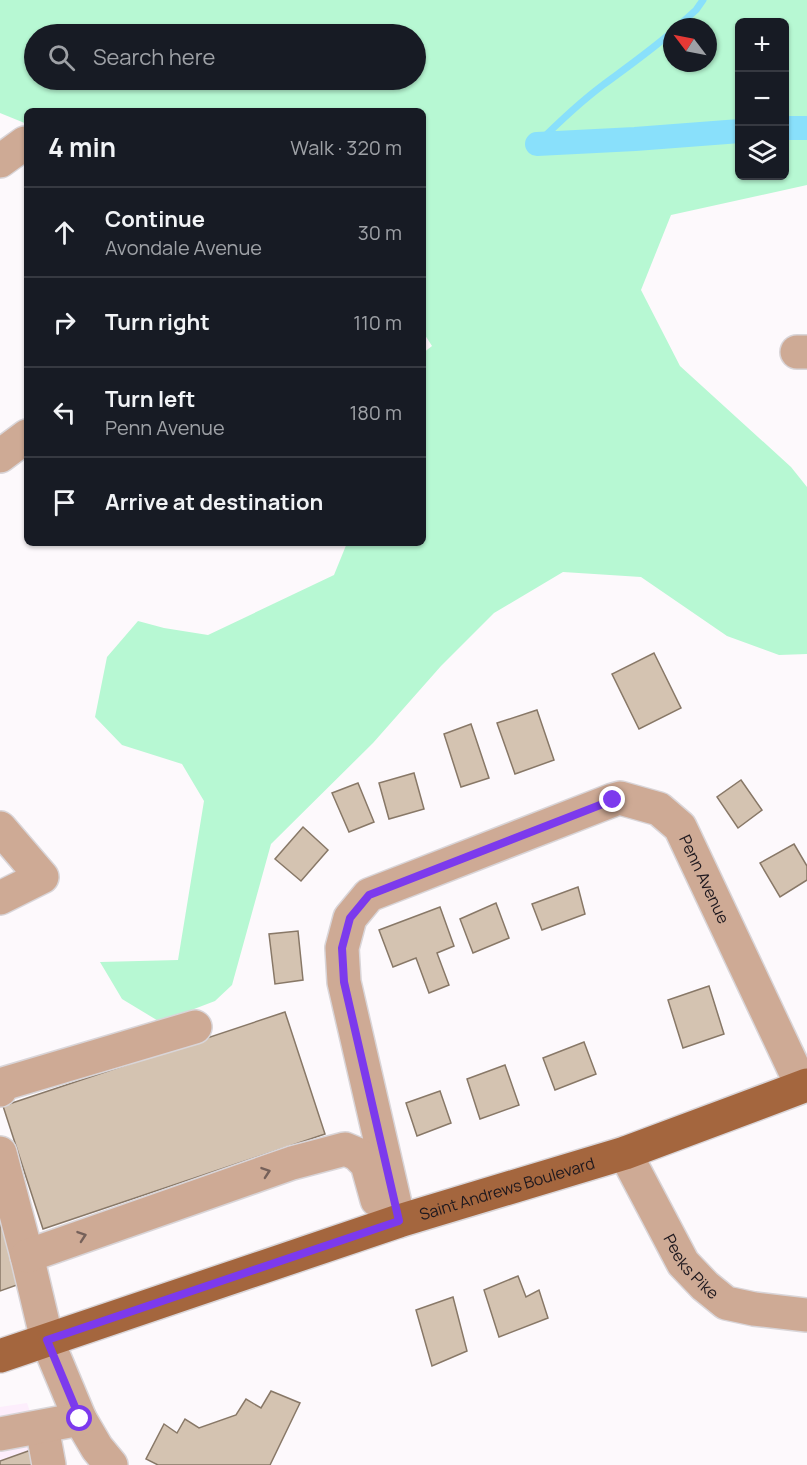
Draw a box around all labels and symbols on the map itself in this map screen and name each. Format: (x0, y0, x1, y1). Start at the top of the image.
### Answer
north arrow (663, 18, 717, 72)
route end (599, 786, 625, 812)
street label: Penn Avenue (674, 831, 735, 927)
street label: Saint Andrews Boulevard (417, 1152, 597, 1225)
one-way arrow (260, 1167, 271, 1180)
street label: Peeks Pike (659, 1230, 724, 1304)
one-way arrow (76, 1231, 87, 1244)
route start (66, 1405, 92, 1431)

